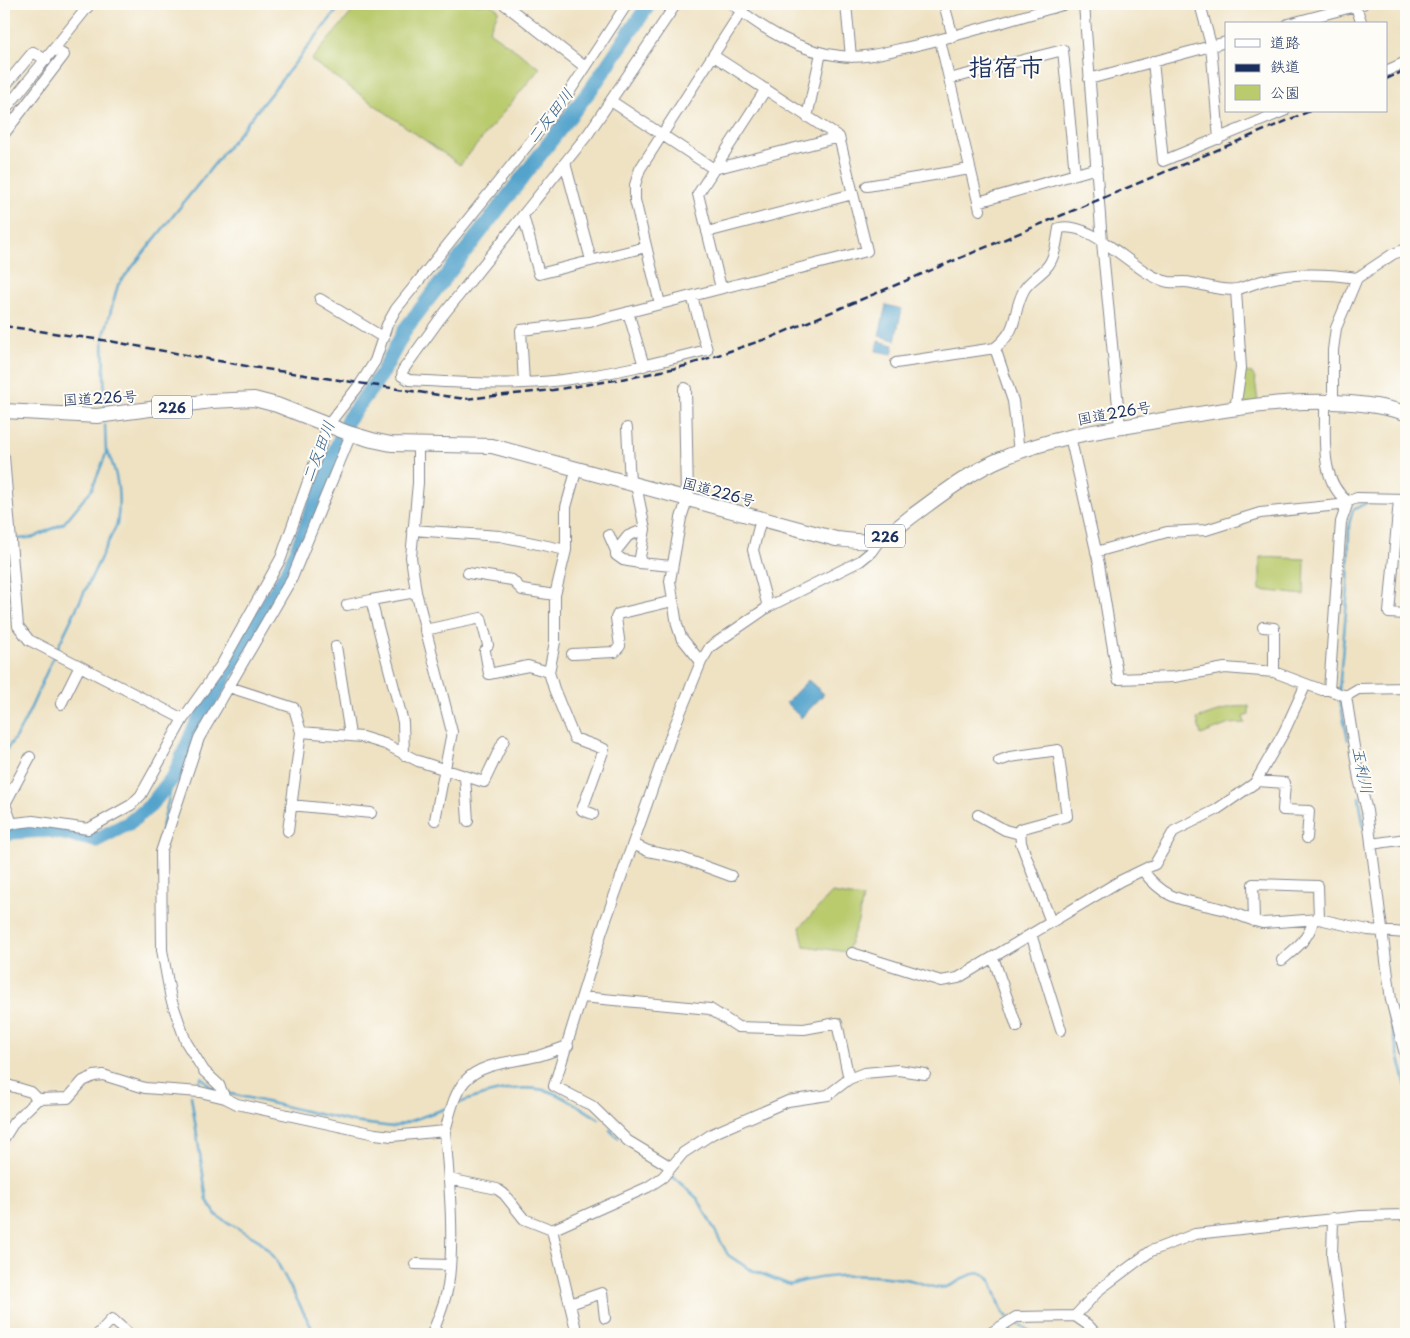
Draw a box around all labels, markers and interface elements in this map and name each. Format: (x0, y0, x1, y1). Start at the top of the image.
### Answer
legend (1225, 22, 1388, 112)
text: 道路 (1270, 30, 1300, 53)
district label: 指宿市 (968, 47, 1044, 85)
text: 鉄道 (1270, 54, 1300, 77)
text: 公園 (1270, 80, 1300, 103)
water label: 二反田川 (520, 82, 578, 148)
street label: 国道226号 (62, 384, 138, 410)
street label: 国道226号 (1075, 394, 1153, 430)
road number: 226 (152, 396, 192, 418)
water label: 二反田川 (294, 417, 340, 485)
street label: 国道226号 (680, 470, 758, 512)
road number: 226 (865, 524, 905, 548)
water label: 玉利川 (1348, 744, 1380, 796)

